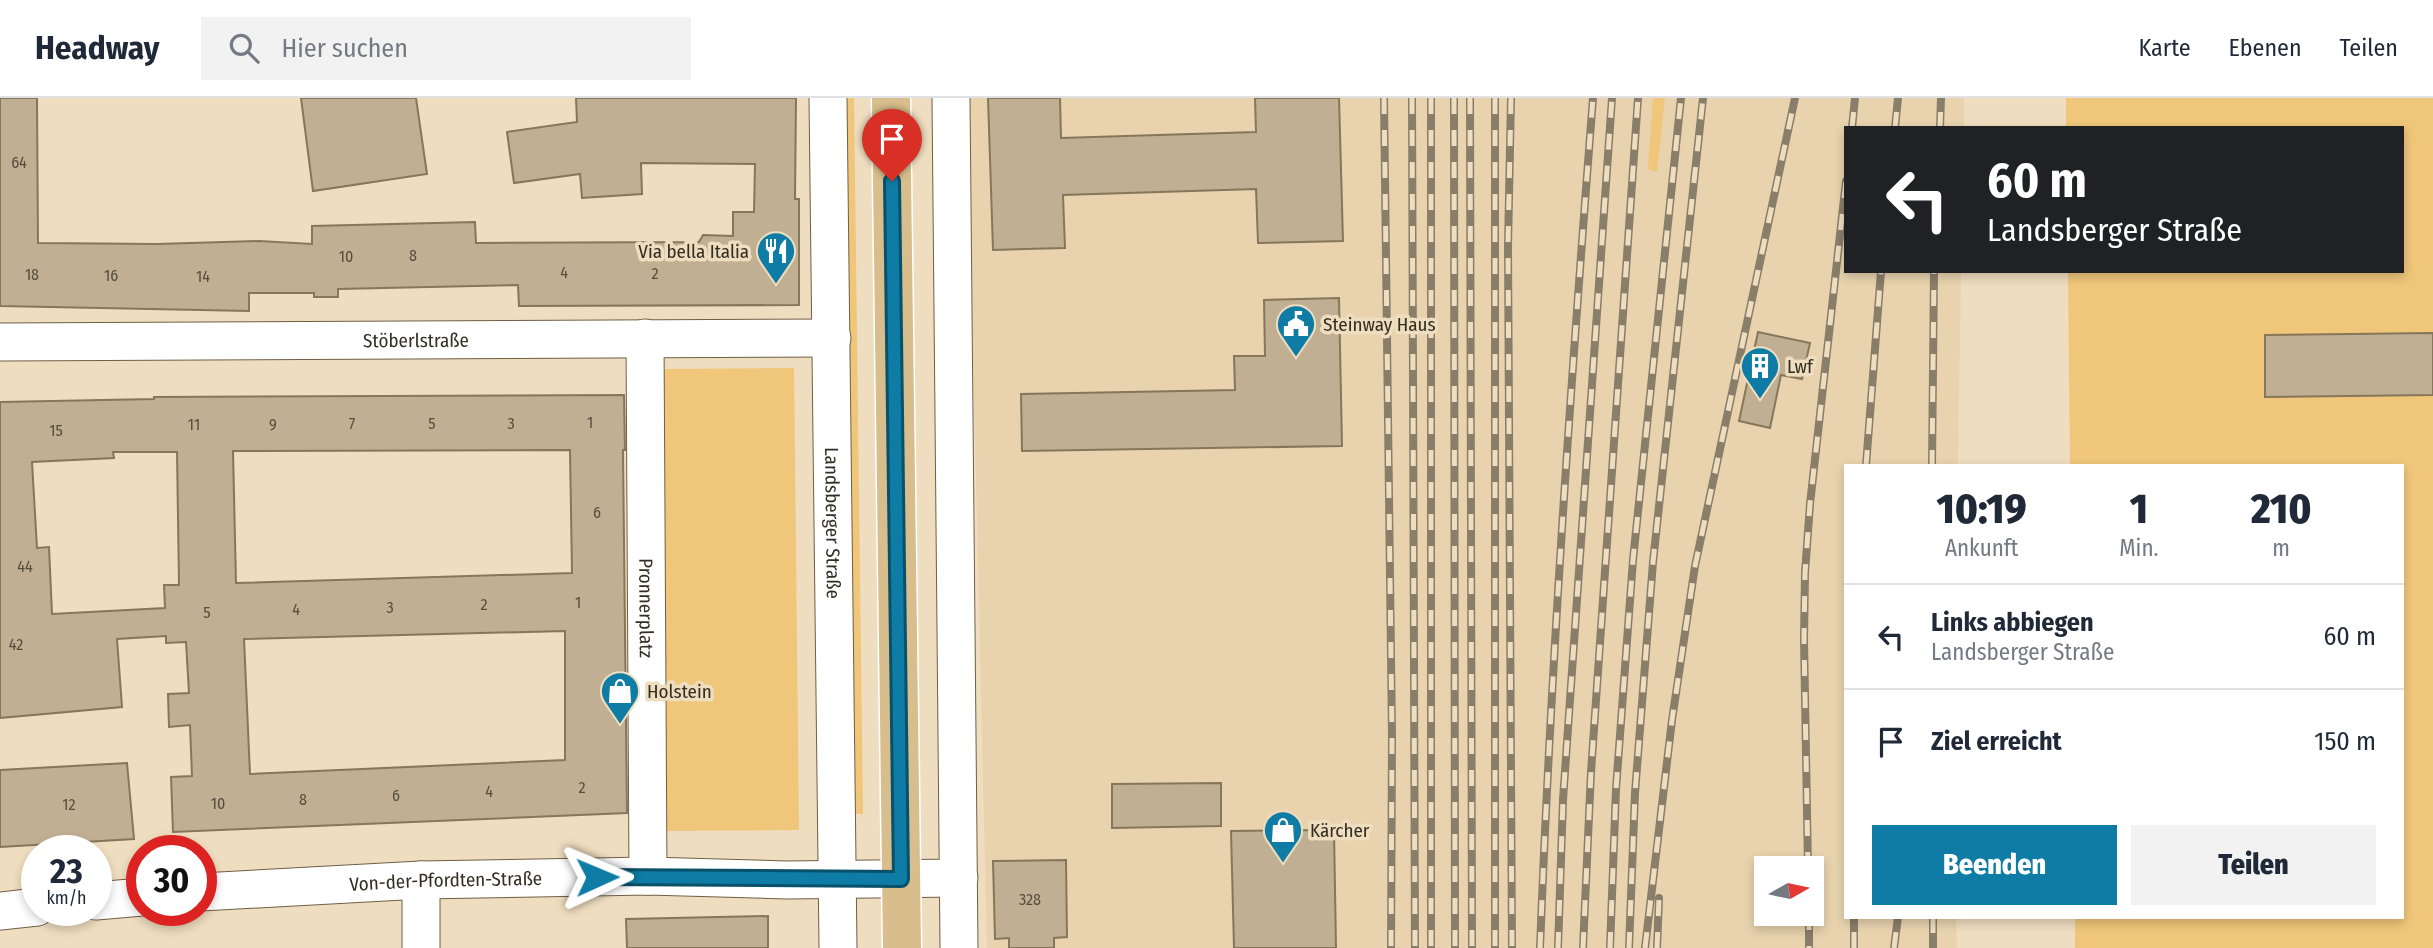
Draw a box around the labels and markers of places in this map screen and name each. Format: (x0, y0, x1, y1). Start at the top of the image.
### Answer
pin (862, 109, 922, 181)
restaurant icon: Via bella Italia (755, 230, 797, 285)
place label: Via bella Italia (638, 240, 749, 263)
public building icon: Steinway Haus (1275, 303, 1317, 358)
place label: Steinway Haus (1323, 313, 1436, 336)
building icon: Lwf (1739, 345, 1781, 400)
place label: Lwf (1787, 355, 1814, 378)
shop icon: Holstein (599, 670, 641, 725)
place label: Holstein (647, 680, 712, 703)
shop icon: Kärcher (1262, 809, 1304, 864)
place label: Kärcher (1310, 819, 1370, 842)

